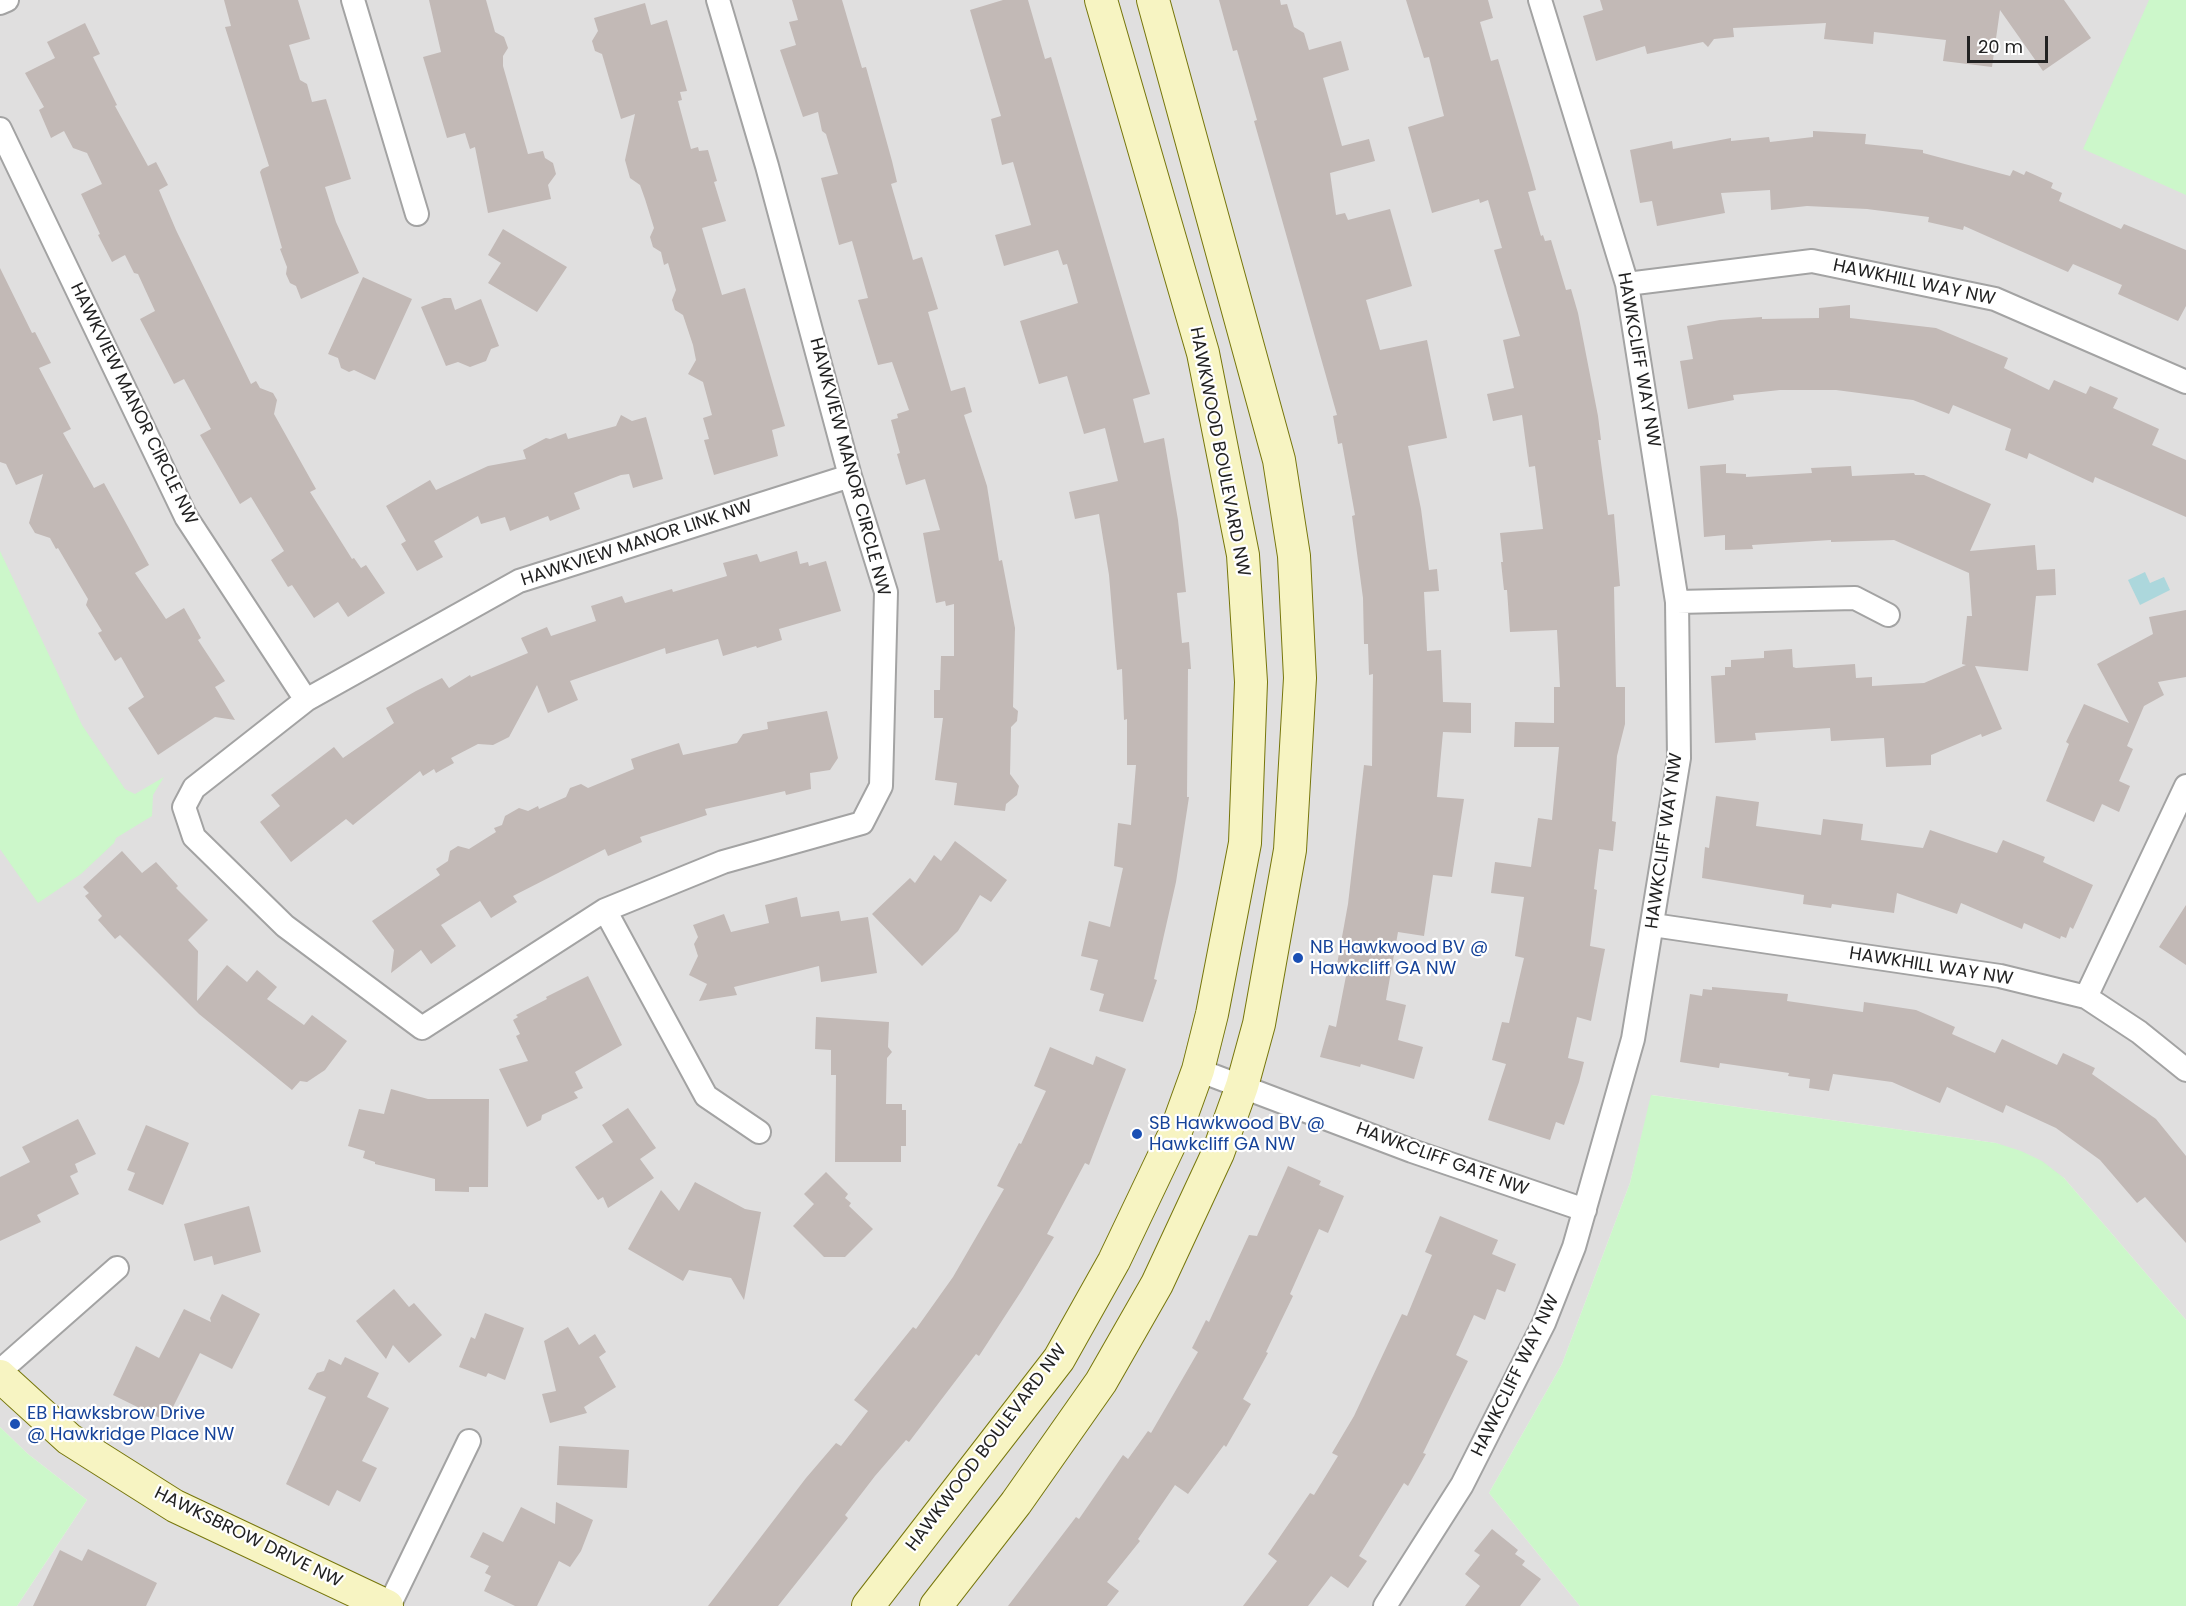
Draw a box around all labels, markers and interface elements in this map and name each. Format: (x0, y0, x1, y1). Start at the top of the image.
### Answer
scale bar (1970, 24, 2051, 62)
text: 20 m (1978, 34, 2023, 59)
street label: HAWKHILL WAY NW (1831, 255, 1997, 311)
street label: HAWKCLIFF WAY NW (1612, 271, 1664, 449)
street label: HAWKVIEW MANOR CIRCLE NW (65, 279, 201, 529)
street label: HAWKWOOD BOULEVARD NW (1184, 325, 1254, 579)
street label: HAWKVIEW MANOR CIRCLE NW (804, 335, 894, 599)
street label: HAWKVIEW MANOR LINK NW (519, 496, 755, 592)
street label: HAWKCLIFF WAY NW (1642, 752, 1688, 930)
place label: NB Hawkwood BV @ Hawkcliff GA NW (1310, 937, 1488, 980)
street label: HAWKHILL WAY NW (1848, 943, 2014, 991)
marker: NB Hawkwood BV @ Hawkcliff GA NW (1291, 951, 1305, 965)
place label: SB Hawkwood BV @ Hawkcliff GA NW (1149, 1113, 1325, 1156)
street label: HAWKCLIFF GATE NW (1353, 1119, 1531, 1201)
marker: SB Hawkwood BV @ Hawkcliff GA NW (1130, 1127, 1144, 1141)
street label: HAWKCLIFF WAY NW (1467, 1292, 1565, 1460)
street label: HAWKWOOD BOULEVARD NW (902, 1340, 1072, 1556)
place label: EB Hawksbrow Drive @ Hawkridge Place NW (27, 1403, 234, 1446)
marker: EB Hawksbrow Drive @ Hawkridge Place NW (8, 1417, 22, 1431)
street label: HAWKSBROW DRIVE NW (150, 1483, 346, 1593)

